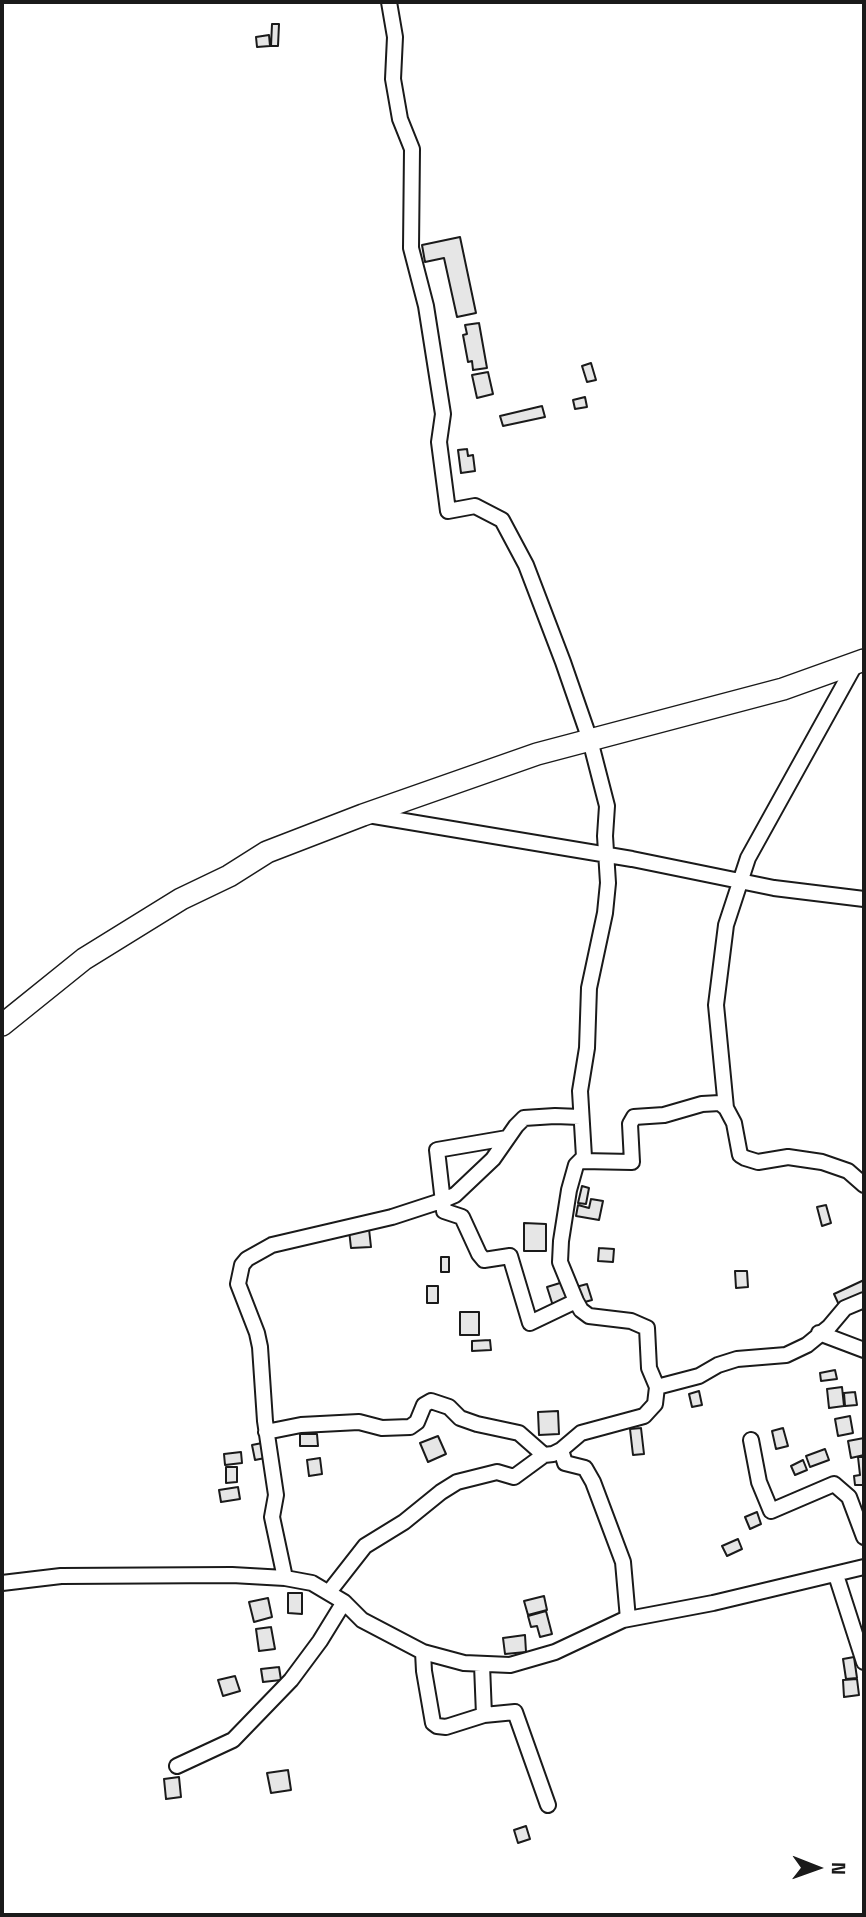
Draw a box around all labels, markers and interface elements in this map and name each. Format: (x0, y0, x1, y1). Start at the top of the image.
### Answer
north arrow (782, 1833, 852, 1903)
text: N (826, 1862, 851, 1875)

